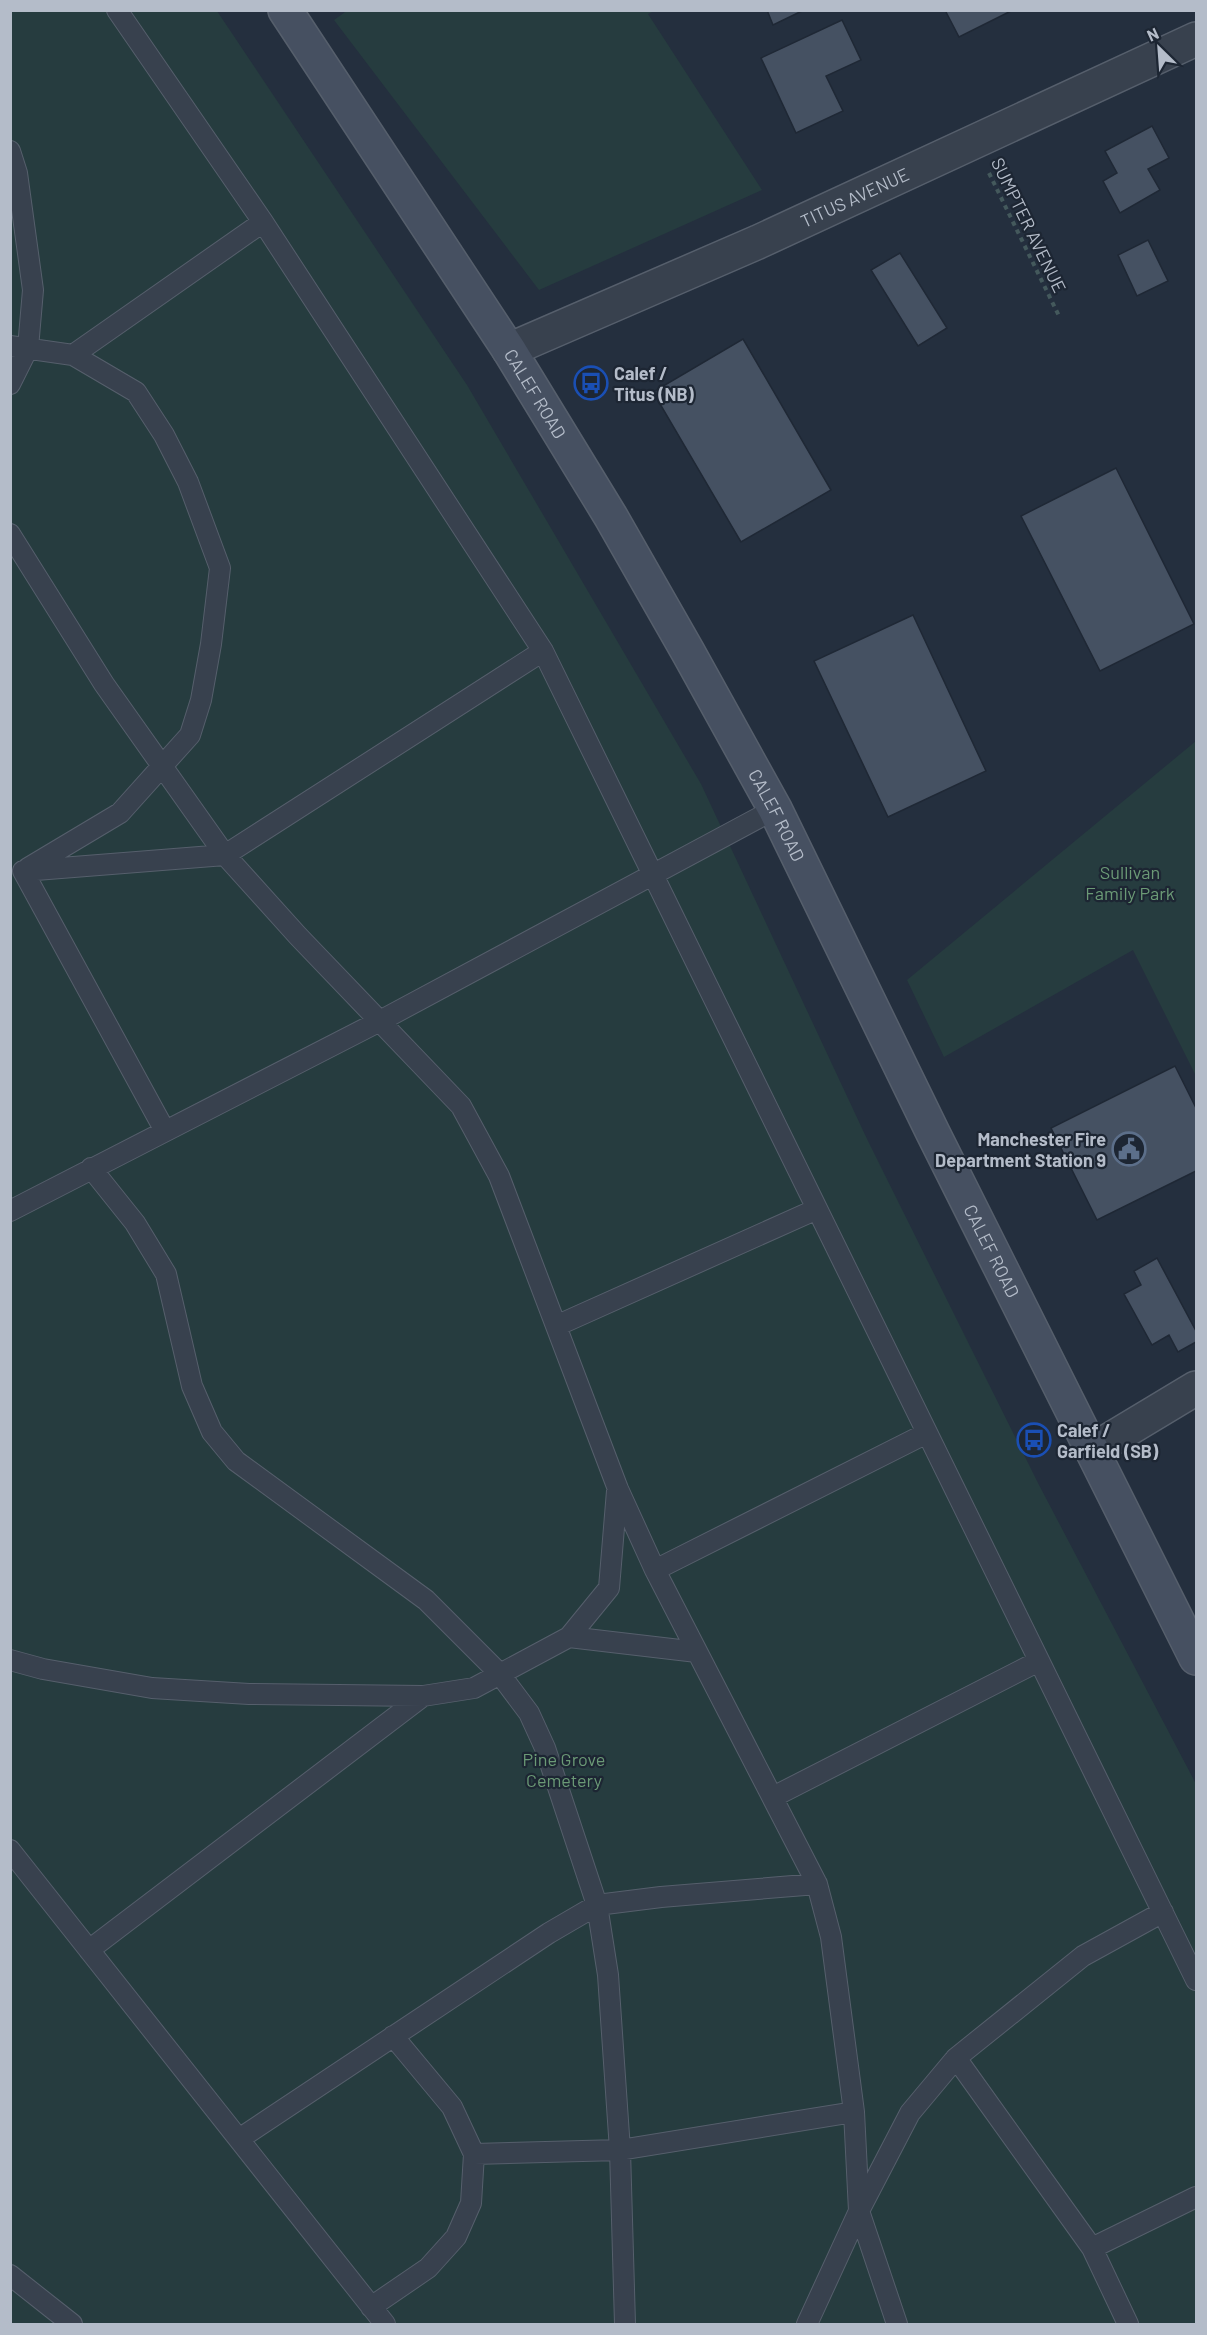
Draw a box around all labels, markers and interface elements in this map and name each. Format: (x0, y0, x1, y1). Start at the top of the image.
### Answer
north arrow (1129, 18, 1189, 78)
text: N (1144, 23, 1161, 45)
street label: SUMPTER AVENUE (987, 154, 1071, 296)
street label: TITUS AVENUE (797, 163, 912, 232)
street label: CALEF ROAD (500, 345, 571, 442)
place label: Calef / Titus (NB) (614, 362, 695, 405)
bus stop icon: Calef / Titus (NB) (573, 365, 609, 401)
street label: CALEF ROAD (744, 765, 810, 865)
park label: Sullivan Family Park (1085, 861, 1175, 904)
place label: Manchester Fire Department Station 9 (935, 1128, 1106, 1171)
public building icon: Manchester Fire Department Station 9 (1111, 1131, 1147, 1167)
street label: CALEF ROAD (960, 1201, 1025, 1301)
place label: Calef / Garfield (SB) (1057, 1419, 1159, 1462)
bus stop icon: Calef / Garfield (SB) (1016, 1422, 1052, 1458)
park label: Pine Grove Cemetery (523, 1748, 605, 1791)

